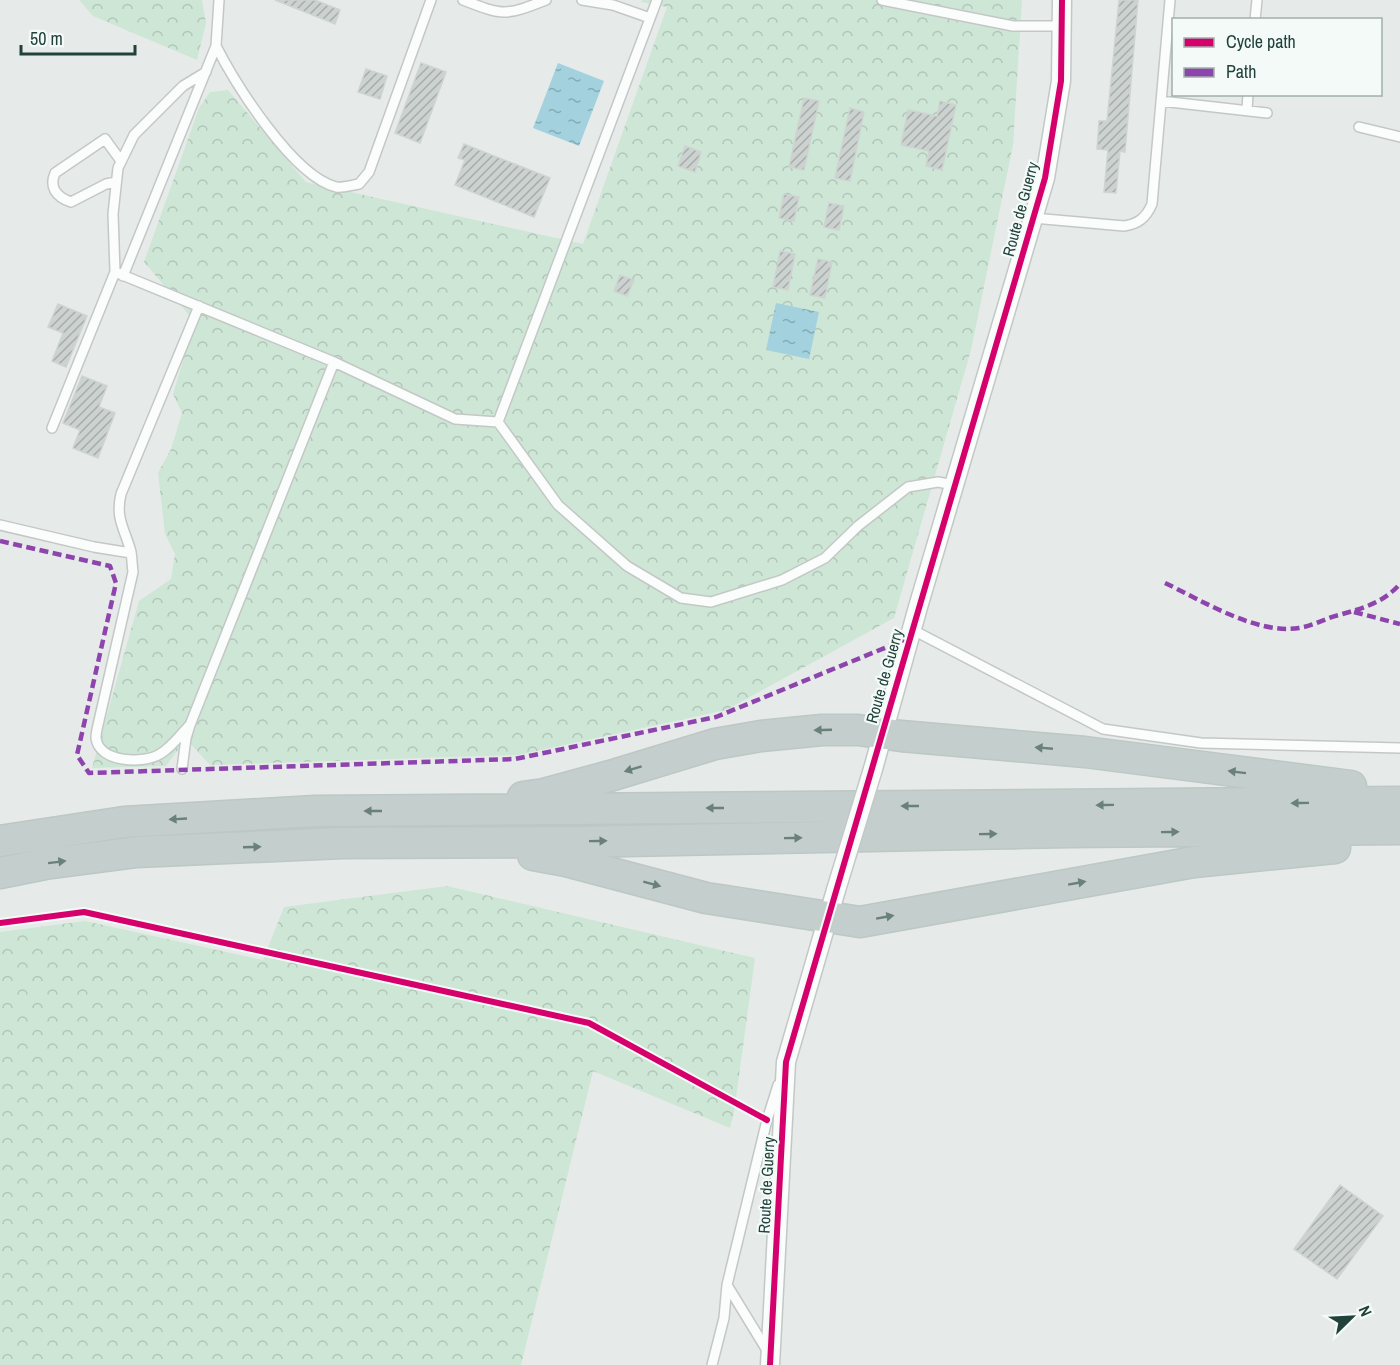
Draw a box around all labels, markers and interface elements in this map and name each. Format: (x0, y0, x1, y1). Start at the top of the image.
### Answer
scale bar (21, 18, 135, 56)
legend (1172, 18, 1382, 96)
text: 50 m (30, 26, 63, 51)
text: Cycle path (1226, 29, 1296, 54)
text: Path (1226, 59, 1256, 84)
street label: Route de Guerry (997, 159, 1043, 259)
street label: Route de Guerry (860, 626, 908, 726)
one-way arrow (813, 726, 832, 735)
one-way arrow (1034, 744, 1053, 753)
one-way arrow (624, 765, 642, 774)
one-way arrow (1228, 767, 1247, 777)
one-way arrow (1290, 798, 1309, 807)
one-way arrow (1095, 800, 1114, 809)
one-way arrow (900, 801, 919, 811)
one-way arrow (705, 803, 724, 813)
one-way arrow (363, 806, 382, 816)
one-way arrow (168, 815, 187, 824)
one-way arrow (1161, 827, 1180, 836)
one-way arrow (978, 829, 997, 839)
one-way arrow (783, 833, 802, 842)
one-way arrow (589, 836, 608, 846)
one-way arrow (242, 842, 261, 851)
one-way arrow (48, 857, 67, 867)
one-way arrow (1067, 878, 1086, 887)
one-way arrow (643, 880, 661, 889)
one-way arrow (875, 913, 894, 922)
street label: Route de Guerry (752, 1136, 780, 1234)
north arrow (1322, 1287, 1382, 1347)
text: N (1354, 1302, 1378, 1320)

